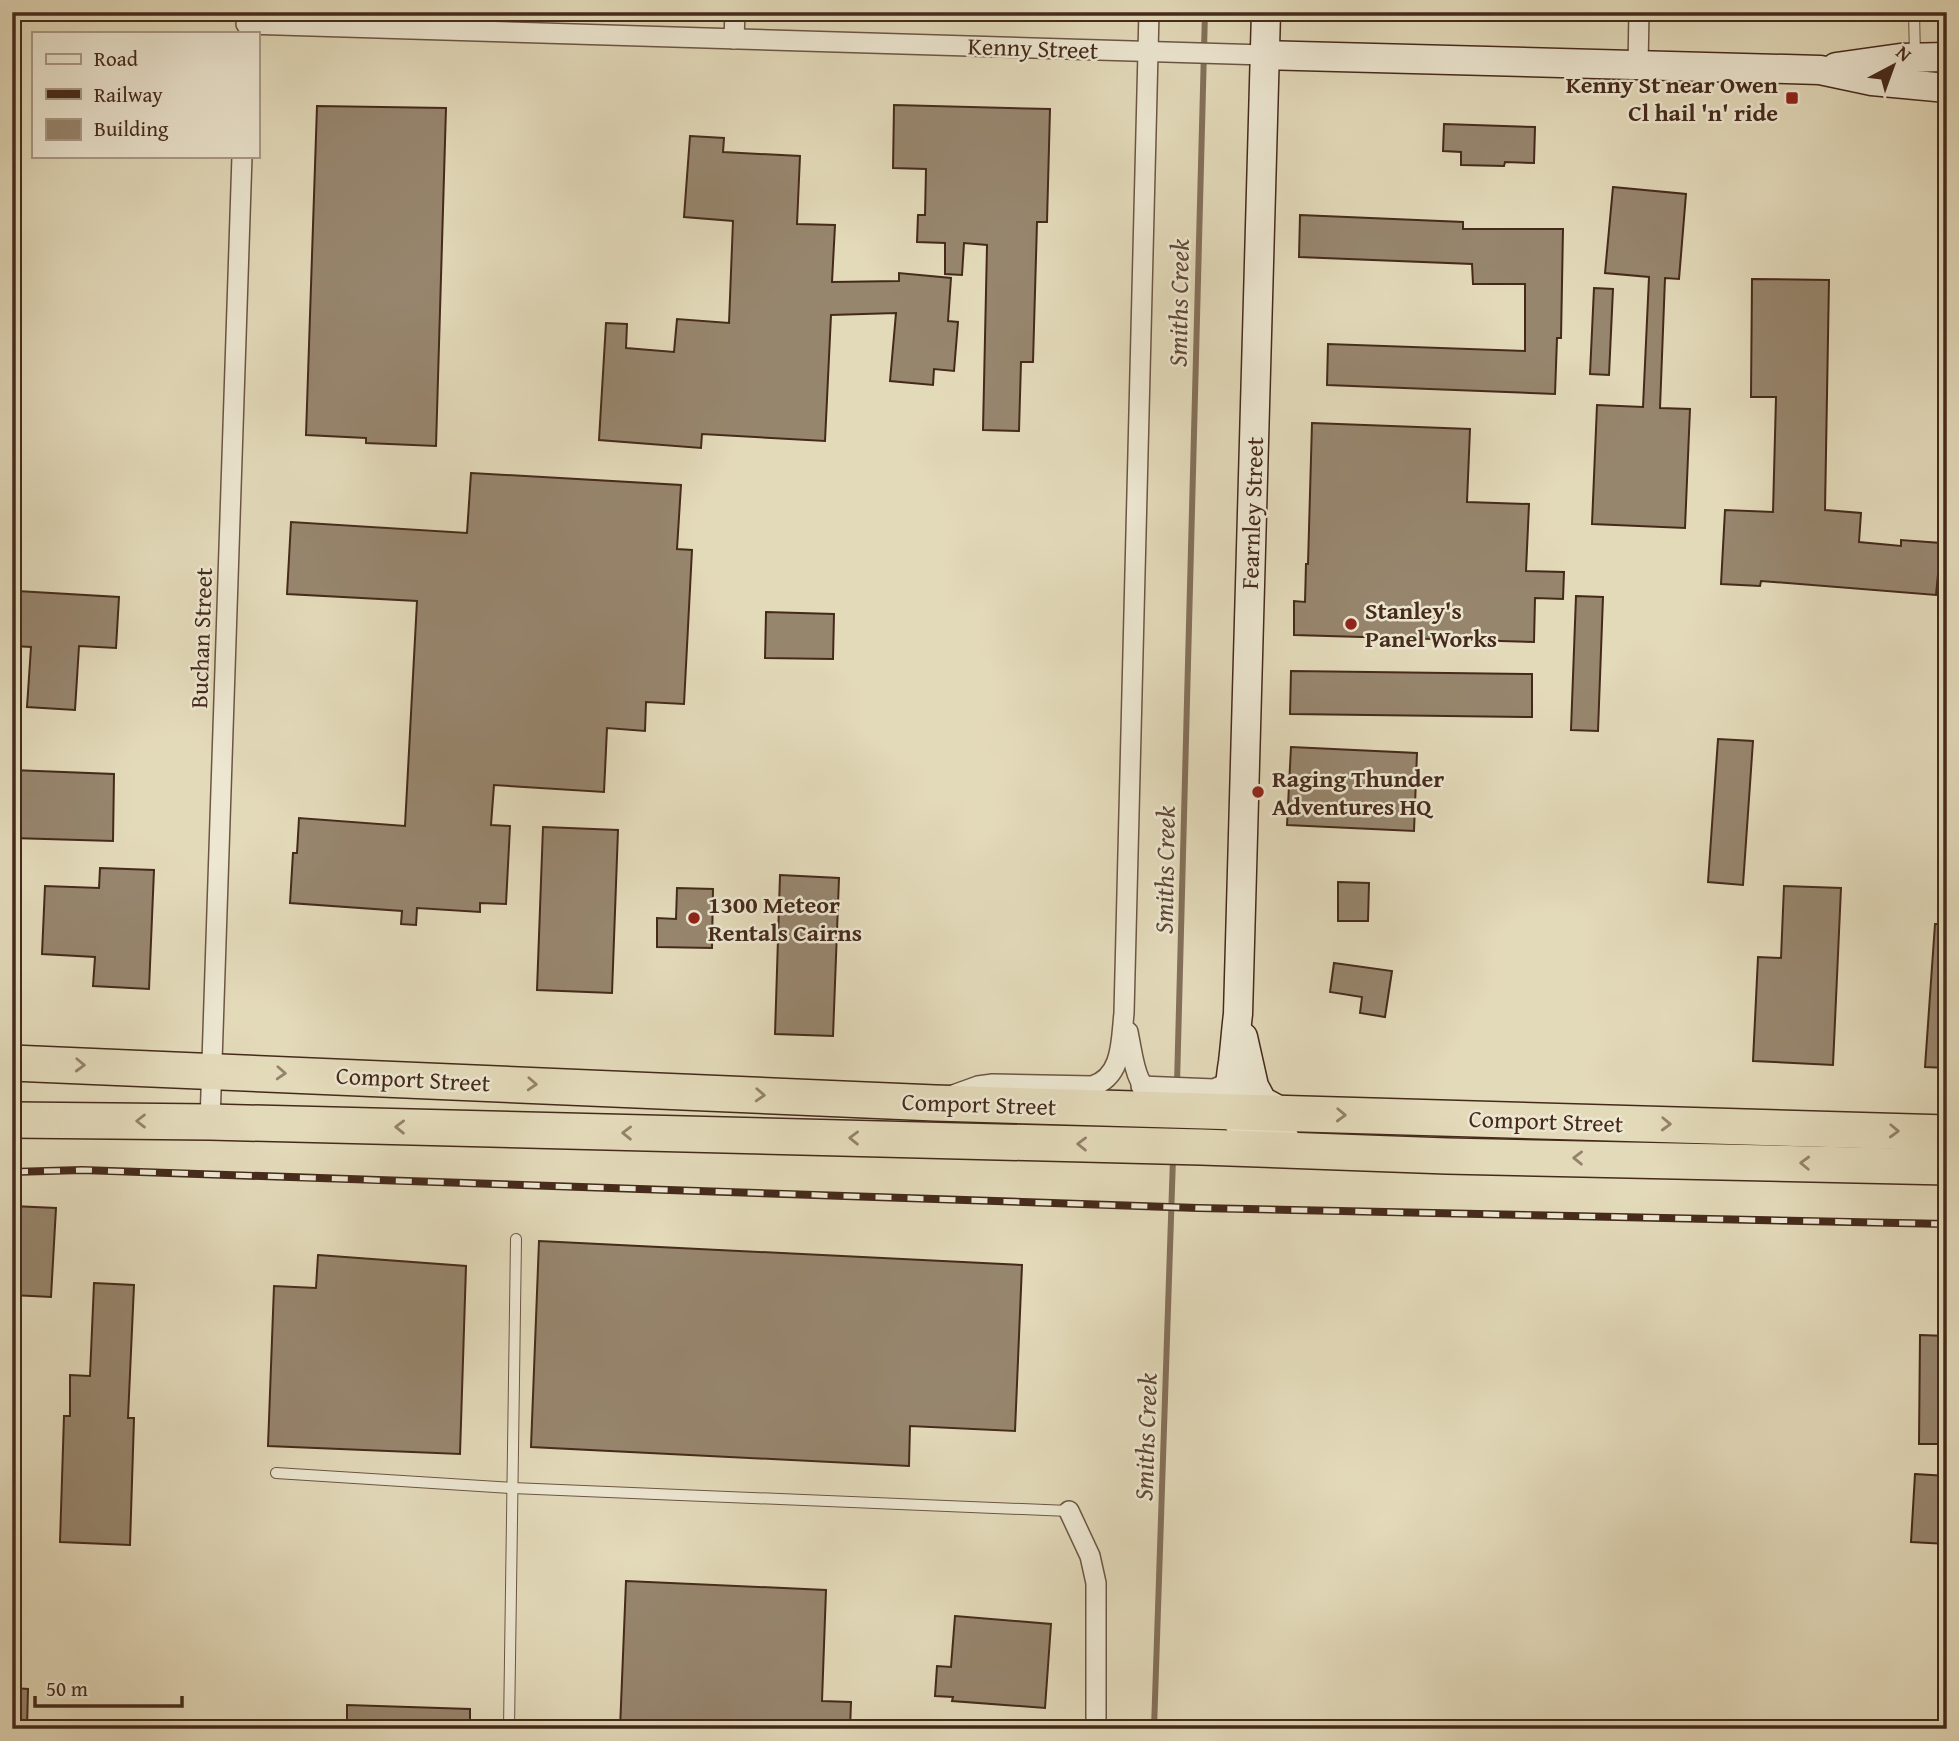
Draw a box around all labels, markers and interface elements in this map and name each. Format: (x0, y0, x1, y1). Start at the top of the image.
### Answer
street label: Kenny Street (967, 28, 1099, 68)
legend (32, 32, 259, 158)
north arrow (1857, 32, 1927, 102)
text: N (1890, 38, 1918, 68)
text: Road (94, 43, 139, 74)
place label: Kenny St near Owen Cl hail 'n' ride (1566, 67, 1778, 130)
text: Railway (94, 79, 163, 110)
marker: Kenny St near Owen Cl hail 'n' ride (1784, 90, 1800, 106)
text: Building (94, 113, 169, 144)
water label: Smiths Creek (1157, 238, 1199, 367)
street label: Fearnley Street (1232, 436, 1272, 590)
street label: Buchan Street (181, 566, 221, 709)
place label: Stanley's Panel Works (1365, 593, 1497, 656)
marker: Stanley's Panel Works (1343, 616, 1359, 632)
place label: Raging Thunder Adventures HQ (1272, 761, 1444, 824)
marker: Raging Thunder Adventures HQ (1250, 784, 1266, 800)
water label: Smiths Creek (1143, 805, 1185, 934)
place label: 1300 Meteor Rentals Cairns (708, 887, 862, 950)
marker: 1300 Meteor Rentals Cairns (686, 910, 702, 926)
street label: Comport Street (335, 1057, 492, 1101)
one-way arrow (75, 1058, 86, 1073)
one-way arrow (275, 1065, 286, 1080)
one-way arrow (527, 1077, 538, 1092)
street label: Comport Street (901, 1084, 1057, 1124)
one-way arrow (754, 1087, 765, 1102)
street label: Comport Street (1468, 1101, 1624, 1141)
one-way arrow (1336, 1107, 1347, 1123)
one-way arrow (136, 1113, 146, 1129)
one-way arrow (1661, 1117, 1672, 1132)
one-way arrow (394, 1120, 405, 1135)
one-way arrow (1889, 1123, 1900, 1139)
one-way arrow (621, 1125, 632, 1140)
one-way arrow (849, 1130, 859, 1146)
one-way arrow (1076, 1136, 1087, 1151)
one-way arrow (1572, 1150, 1582, 1166)
one-way arrow (1799, 1156, 1810, 1171)
water label: Smiths Creek (1123, 1372, 1167, 1502)
scale bar (35, 1664, 182, 1708)
text: 50 m (46, 1673, 88, 1704)

